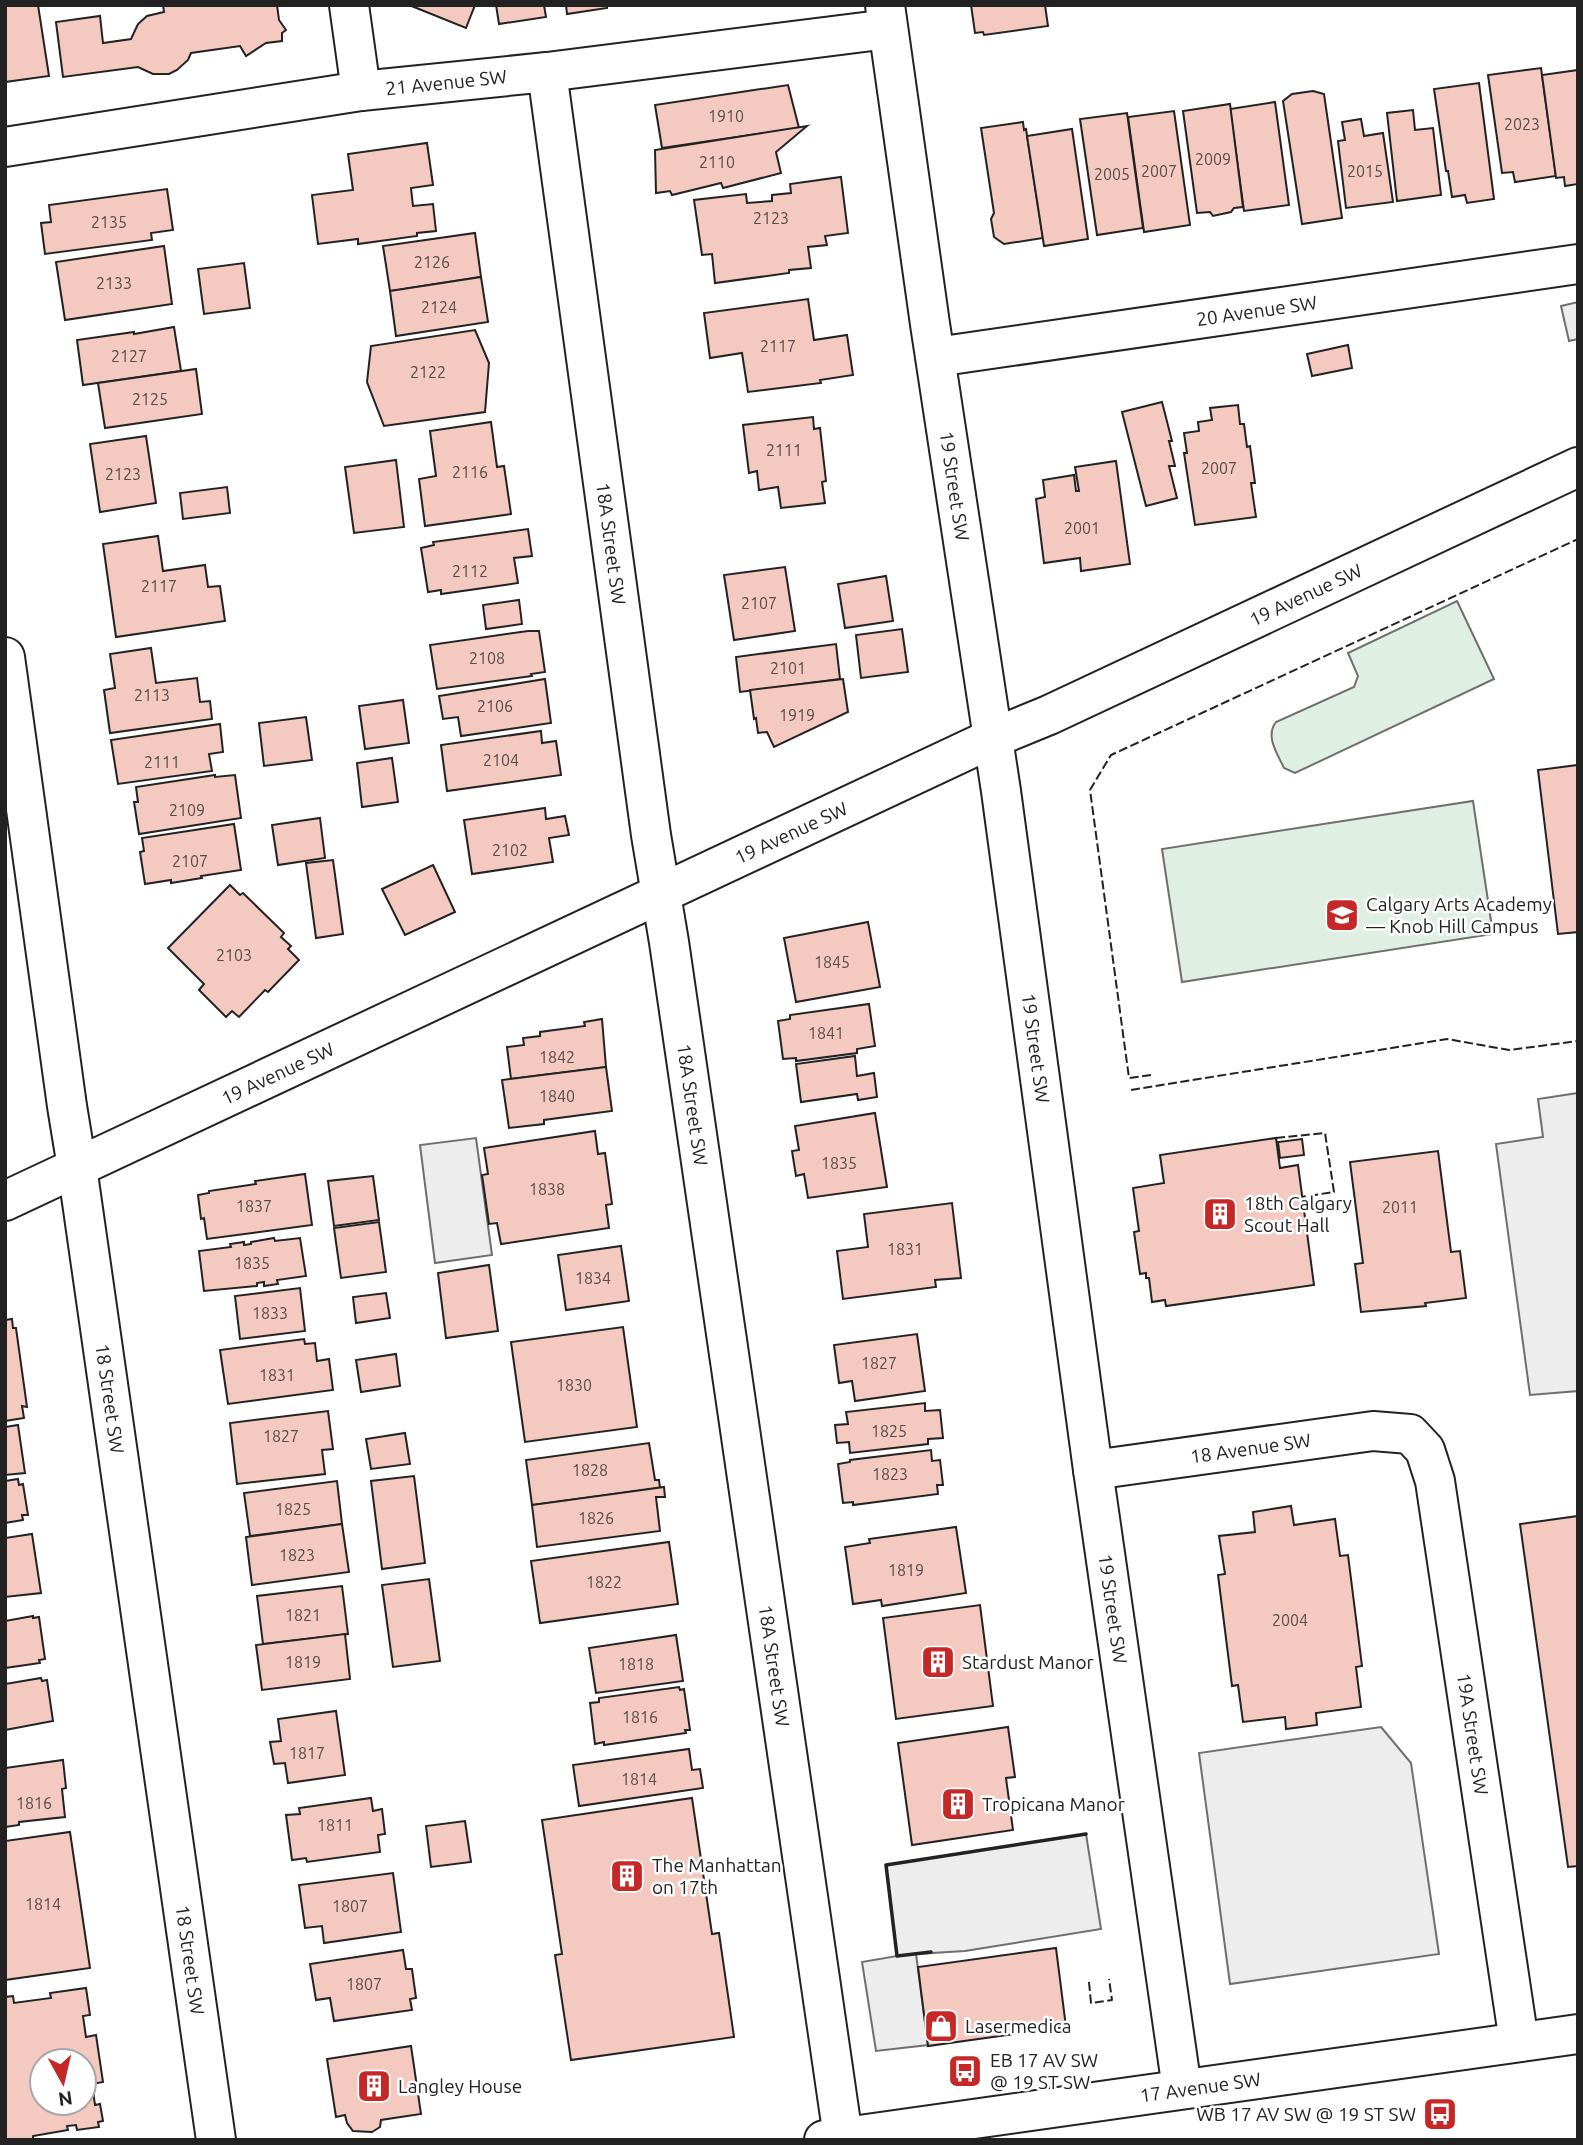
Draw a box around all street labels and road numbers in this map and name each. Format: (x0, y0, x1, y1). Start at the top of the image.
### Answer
street label: 21 Avenue SW (385, 65, 508, 99)
street label: 20 Avenue SW (1195, 291, 1318, 330)
street label: 19 Street SW (935, 430, 974, 542)
street label: 18A Street SW (592, 481, 630, 606)
street label: 19 Avenue SW (1246, 559, 1365, 631)
street label: 19 Avenue SW (731, 797, 851, 868)
street label: 19 Street SW (1018, 992, 1054, 1104)
street label: 19 Avenue SW (218, 1037, 337, 1109)
street label: 18A Street SW (673, 1042, 712, 1167)
street label: 18 Street SW (91, 1342, 129, 1455)
street label: 18 Avenue SW (1189, 1429, 1312, 1467)
street label: 19 Street SW (1094, 1552, 1132, 1665)
street label: 18A Street SW (755, 1603, 794, 1728)
street label: 19A Street SW (1453, 1671, 1493, 1796)
street label: 18 Street SW (172, 1904, 209, 2016)
street label: 17 Avenue SW (1139, 2068, 1262, 2106)

